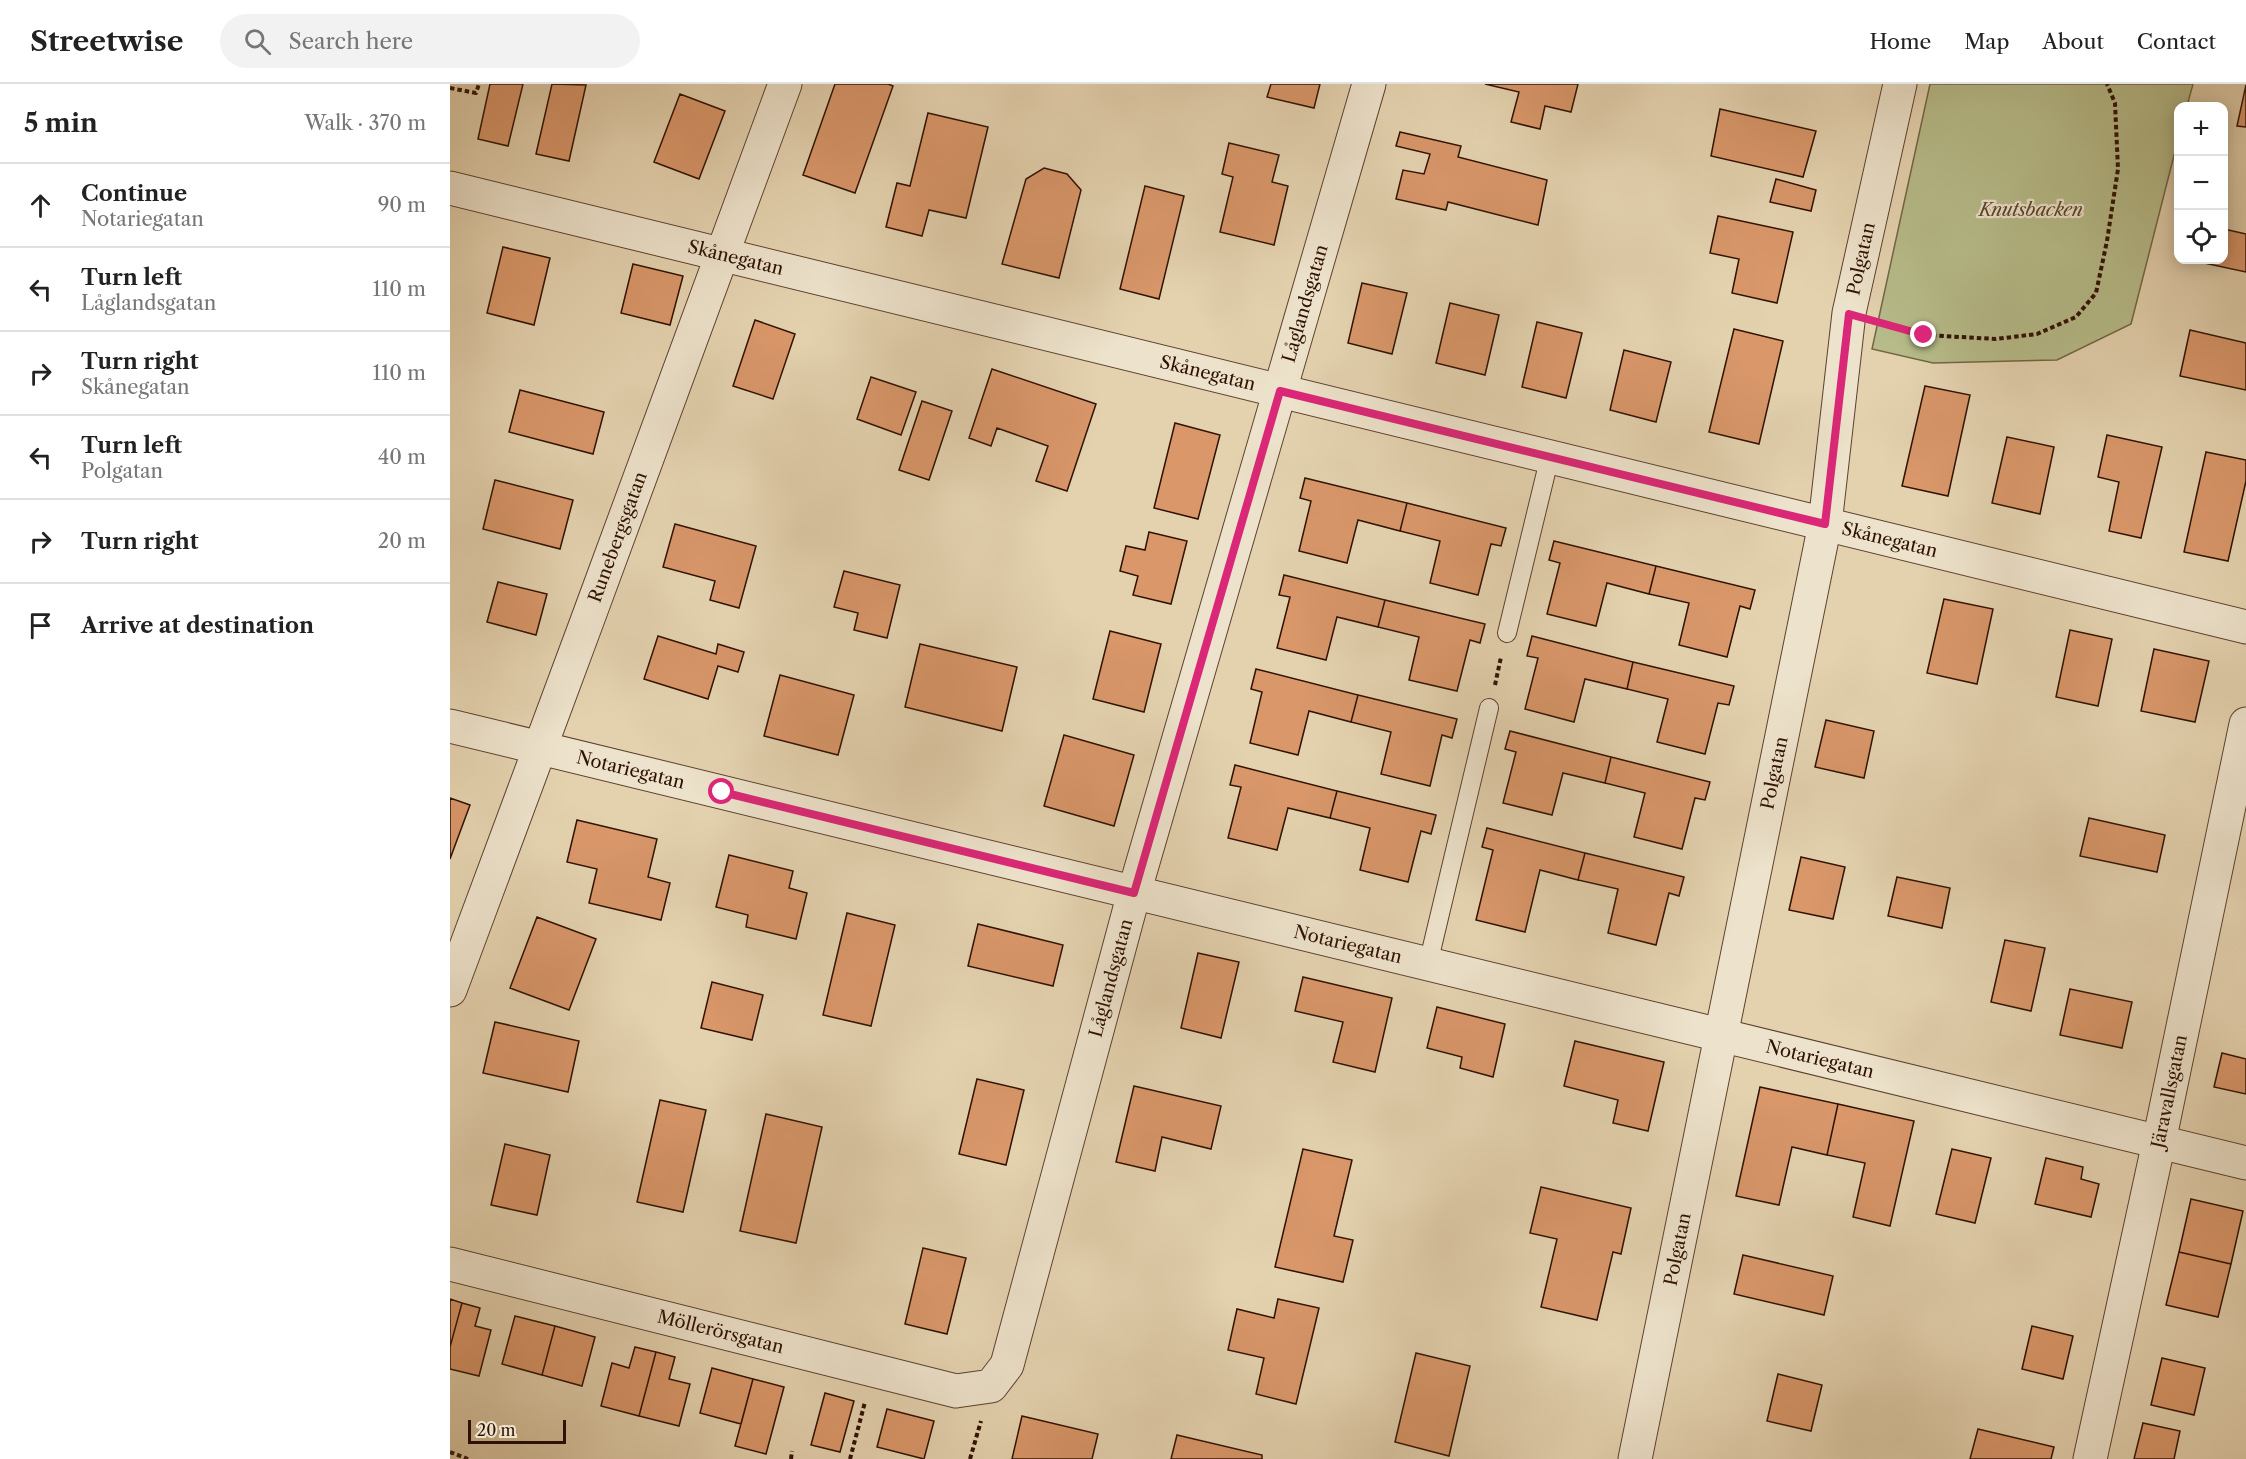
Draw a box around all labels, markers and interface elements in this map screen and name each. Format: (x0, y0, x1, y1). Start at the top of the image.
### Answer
search box (220, 14, 640, 68)
text: Streetwise (30, 24, 184, 58)
icon: search (241, 25, 274, 58)
text: Search here (289, 28, 413, 55)
text: Home (1870, 29, 1931, 54)
text: Map (1964, 29, 2009, 54)
text: About (2042, 29, 2104, 54)
text: Contact (2137, 29, 2216, 54)
map controls (2174, 102, 2228, 264)
button: + (2174, 102, 2228, 156)
text: 5 min (24, 107, 98, 139)
text: Walk · 370 m (304, 111, 426, 135)
button: − (2174, 156, 2228, 210)
text: Continue (81, 180, 187, 207)
icon: ahead (24, 189, 57, 222)
text: 90 m (378, 193, 426, 217)
park label: Knutsbacken (1977, 199, 2083, 221)
text: Notariegatan (81, 207, 204, 231)
button: locate (2174, 210, 2228, 264)
street label: Polgatan (1842, 220, 1880, 297)
street label: Skånegatan (685, 236, 786, 280)
street label: Låglandsgatan (1278, 242, 1333, 365)
text: Turn left (81, 264, 182, 291)
icon: left (24, 273, 57, 306)
text: 110 m (373, 277, 426, 301)
text: Låglandsgatan (81, 291, 216, 315)
route end (1910, 321, 1936, 347)
text: Turn right (81, 348, 199, 375)
street label: Skånegatan (1158, 351, 1258, 396)
icon: right (24, 357, 57, 390)
text: 110 m (373, 361, 426, 385)
text: Skånegatan (81, 375, 190, 399)
text: Turn left (81, 432, 182, 459)
icon: left (24, 441, 57, 474)
text: 40 m (378, 445, 426, 469)
text: Polgatan (81, 459, 163, 483)
street label: Runebergsgatan (584, 469, 652, 605)
street label: Skånegatan (1839, 518, 1940, 562)
icon: right (24, 525, 57, 558)
text: Turn right (81, 528, 199, 555)
text: 20 m (378, 529, 426, 553)
icon: arrive (24, 609, 57, 642)
text: Arrive at destination (81, 612, 314, 639)
street label: Polgatan (1756, 735, 1793, 811)
street label: Notariegatan (574, 746, 687, 794)
route start (708, 778, 734, 804)
street label: Låglandsgatan (1085, 917, 1138, 1040)
street label: Notariegatan (1291, 921, 1404, 968)
street label: Järavallsgatan (2146, 1033, 2192, 1153)
street label: Notariegatan (1764, 1036, 1876, 1083)
street label: Polgatan (1659, 1211, 1696, 1288)
street label: Möllerörsgatan (655, 1305, 786, 1358)
scale bar (468, 1417, 566, 1444)
text: 20 m (477, 1420, 516, 1440)

